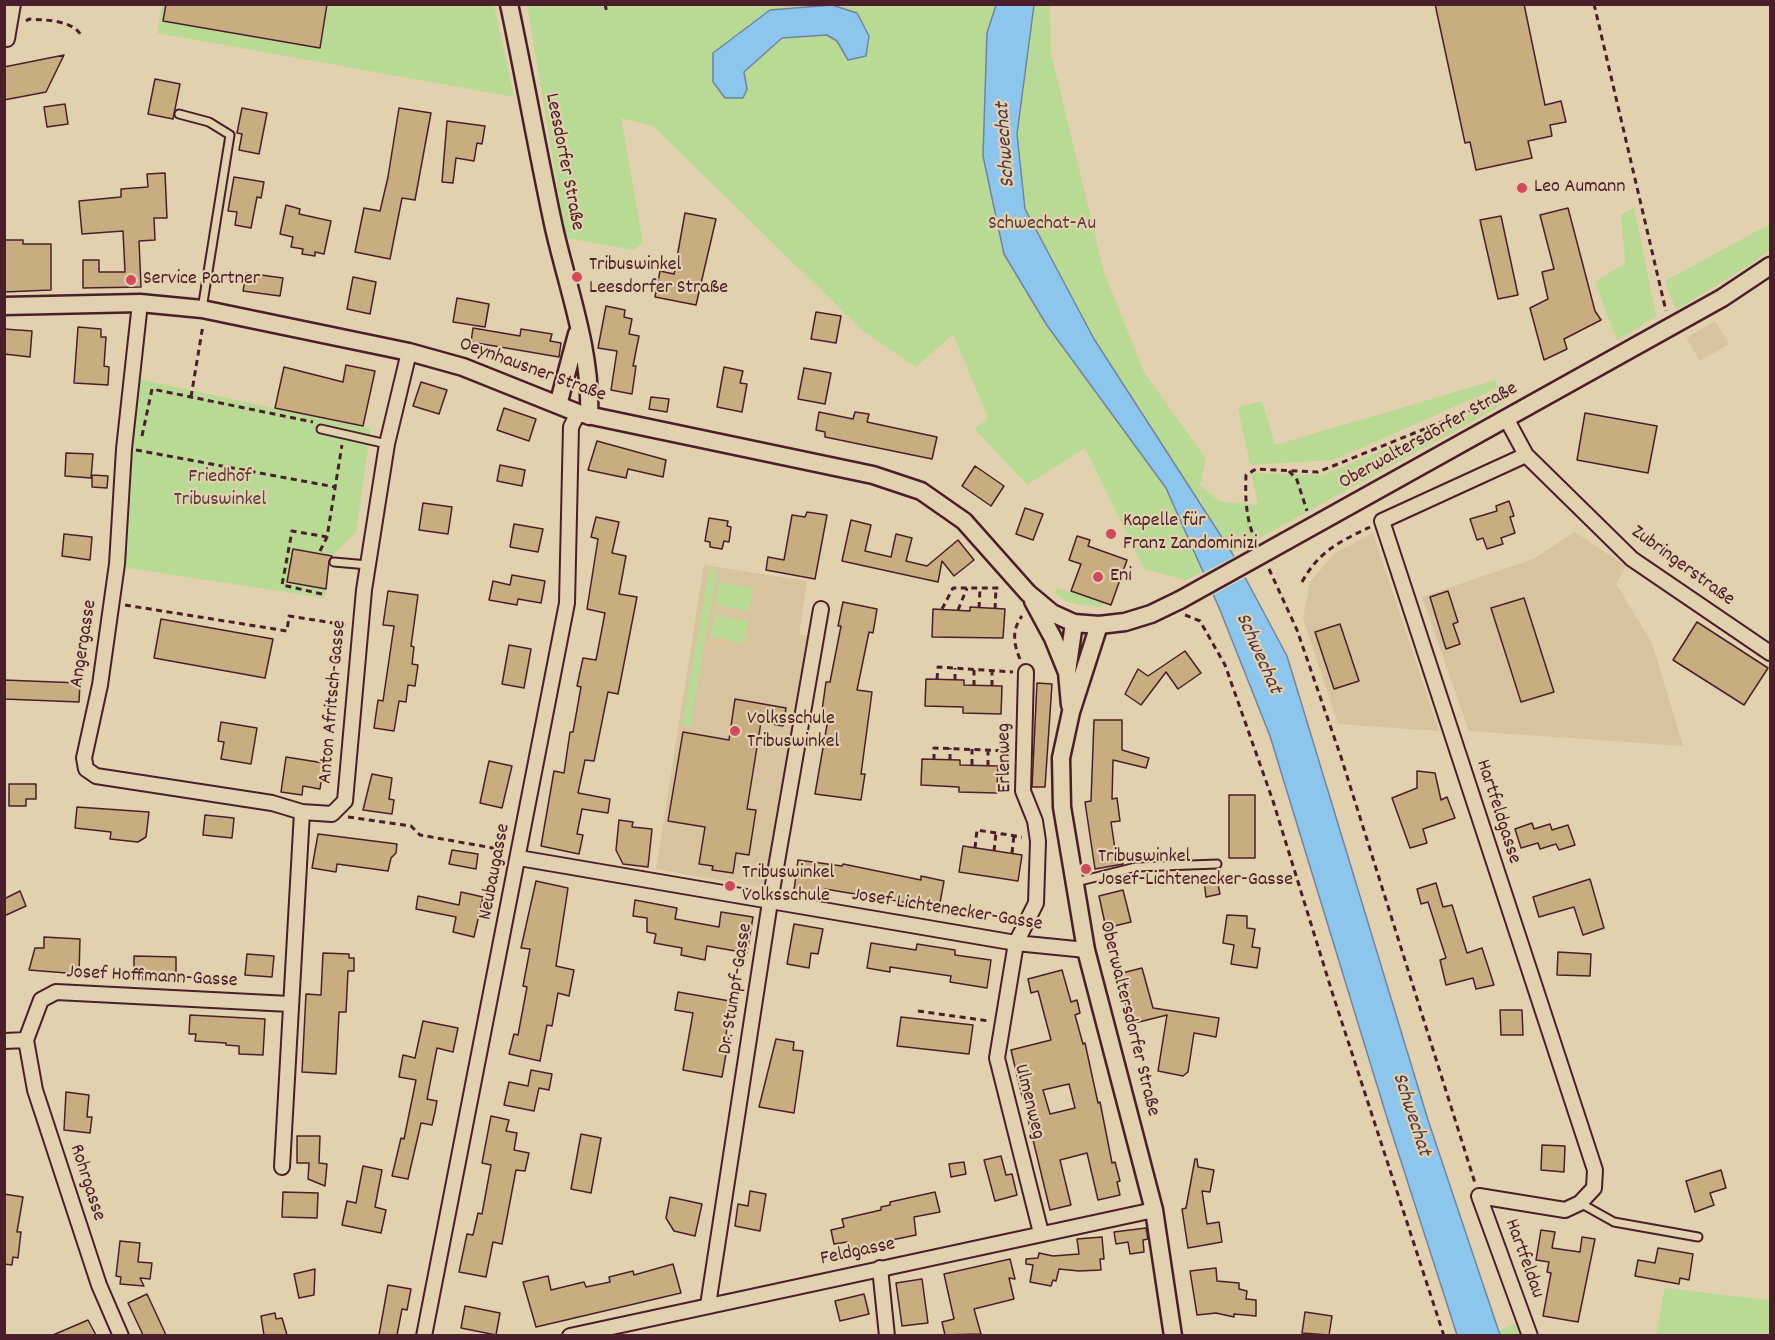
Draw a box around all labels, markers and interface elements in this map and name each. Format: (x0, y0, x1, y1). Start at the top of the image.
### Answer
street label: Leesdorfer Straße (538, 91, 588, 233)
water label: Schwechat (991, 101, 1023, 189)
place label: Leo Aumann (1534, 176, 1626, 200)
marker: Leo Aumann (1515, 181, 1529, 195)
park label: Schwechat-Au (988, 213, 1096, 237)
place label: Tribuswinkel Leesdorfer Straße (589, 254, 728, 301)
place label: Service Partner (143, 268, 260, 292)
marker: Tribuswinkel Leesdorfer Straße (570, 270, 584, 284)
marker: Service Partner (124, 273, 138, 287)
street label: Oeynhausner Straße (455, 333, 609, 409)
street label: Oberwaltersdorfer Straße (1336, 378, 1522, 496)
park label: Friedhof Tribuswinkel (174, 466, 266, 513)
place label: Kapelle für Franz Zandominizi (1123, 510, 1257, 557)
street label: Zubringerstraße (1625, 521, 1739, 613)
marker: Kapelle für Franz Zandominizi (1104, 527, 1118, 541)
place label: Eni (1110, 565, 1132, 589)
marker: Eni (1091, 570, 1105, 584)
street label: Angergasse (66, 598, 104, 690)
water label: Schwechat (1228, 610, 1286, 698)
street label: Anton Afritsch-Gasse (315, 619, 353, 785)
place label: Volksschule Tribuswinkel (747, 708, 839, 755)
street label: Erlenweg (993, 723, 1019, 793)
marker: Volksschule Tribuswinkel (728, 724, 742, 738)
street label: Hartfeldgasse (1469, 757, 1525, 867)
street label: Neubaugasse (475, 822, 517, 922)
place label: Tribuswinkel Josef-Lichtenecker-Gasse (1098, 846, 1293, 893)
place label: Tribuswinkel Volksschule (742, 862, 834, 909)
marker: Tribuswinkel Josef-Lichtenecker-Gasse (1079, 862, 1093, 876)
marker: Tribuswinkel Volksschule (723, 879, 737, 893)
street label: Josef Lichtenecker-Gasse (850, 884, 1044, 938)
street label: Oberwaltersdorfer Straße (1092, 919, 1164, 1119)
street label: Dr. Stumpf-Gasse (715, 922, 759, 1056)
street label: Josef Hoffmann-Gasse (66, 962, 238, 994)
street label: Ulmenweg (1007, 1062, 1049, 1142)
water label: Schwechat (1385, 1070, 1435, 1160)
street label: Rohrgasse (62, 1142, 110, 1224)
street label: Hartfeldau (1498, 1216, 1548, 1302)
street label: Feldgasse (819, 1233, 897, 1273)

